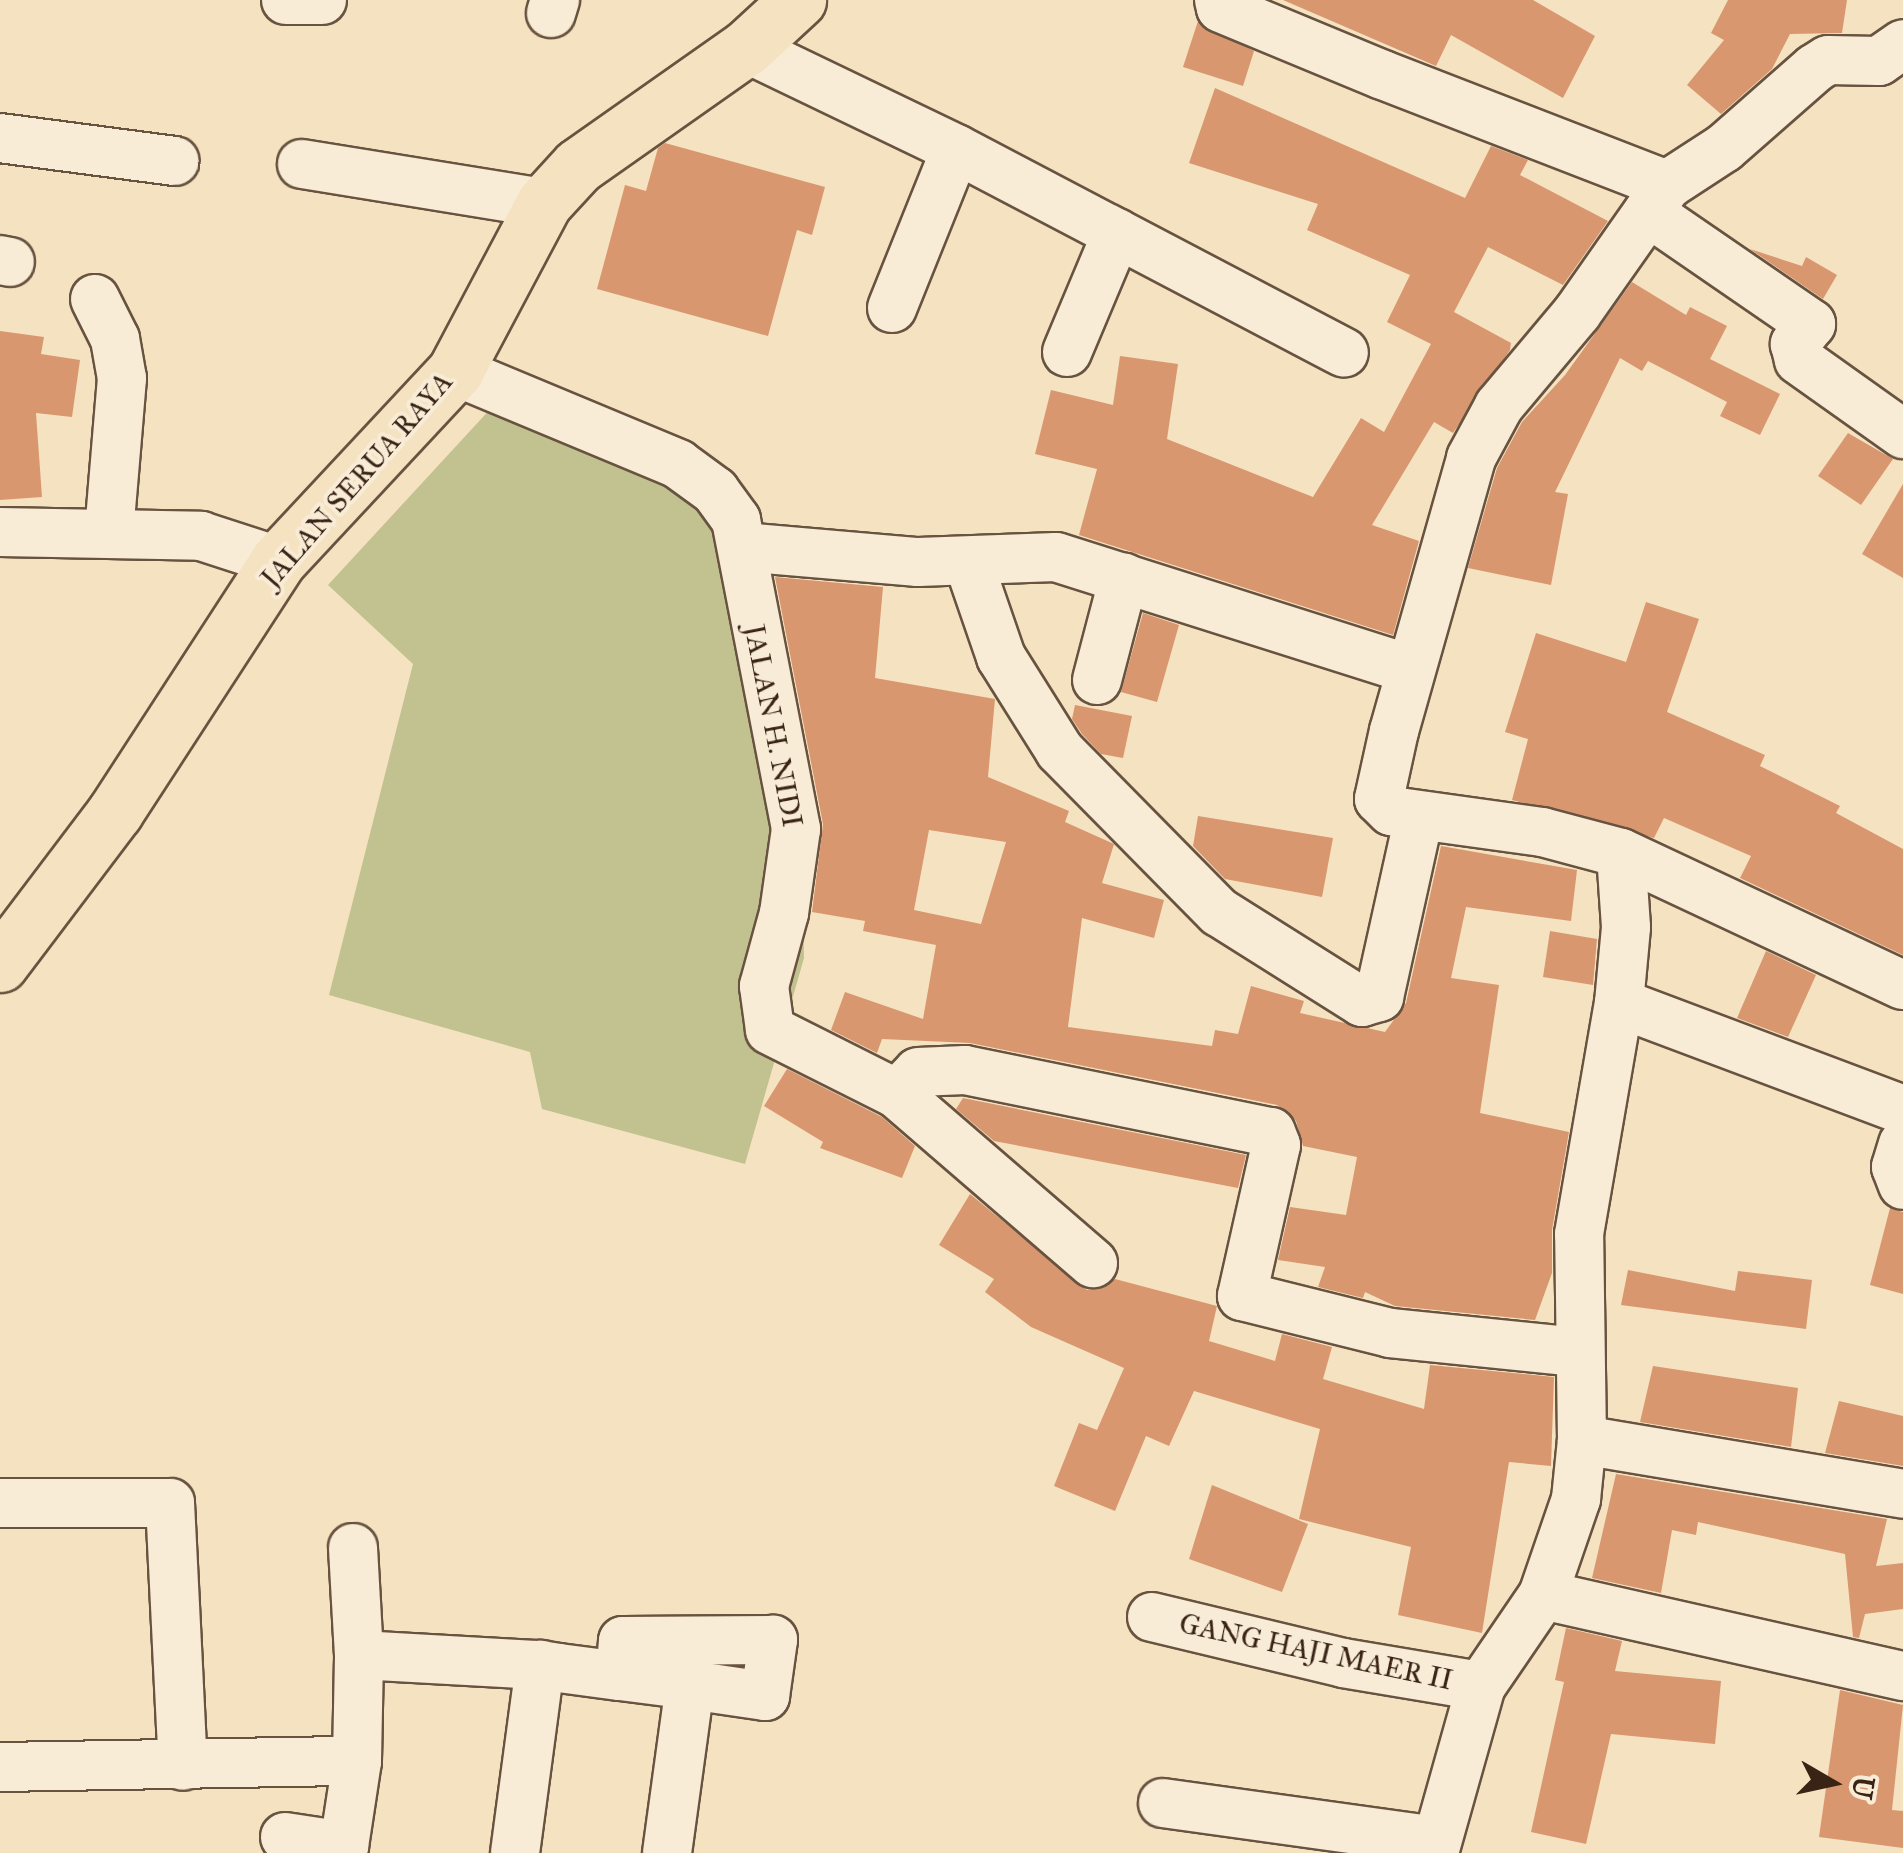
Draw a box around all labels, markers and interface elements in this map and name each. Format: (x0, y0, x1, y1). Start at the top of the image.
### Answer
street label: JALAN SERUA RAYA (254, 365, 460, 595)
street label: JALAN H. NIDI (737, 622, 809, 830)
street label: GANG HAJI MAER II (1176, 1607, 1456, 1697)
north arrow (1783, 1733, 1883, 1833)
text: U (1844, 1774, 1882, 1801)

